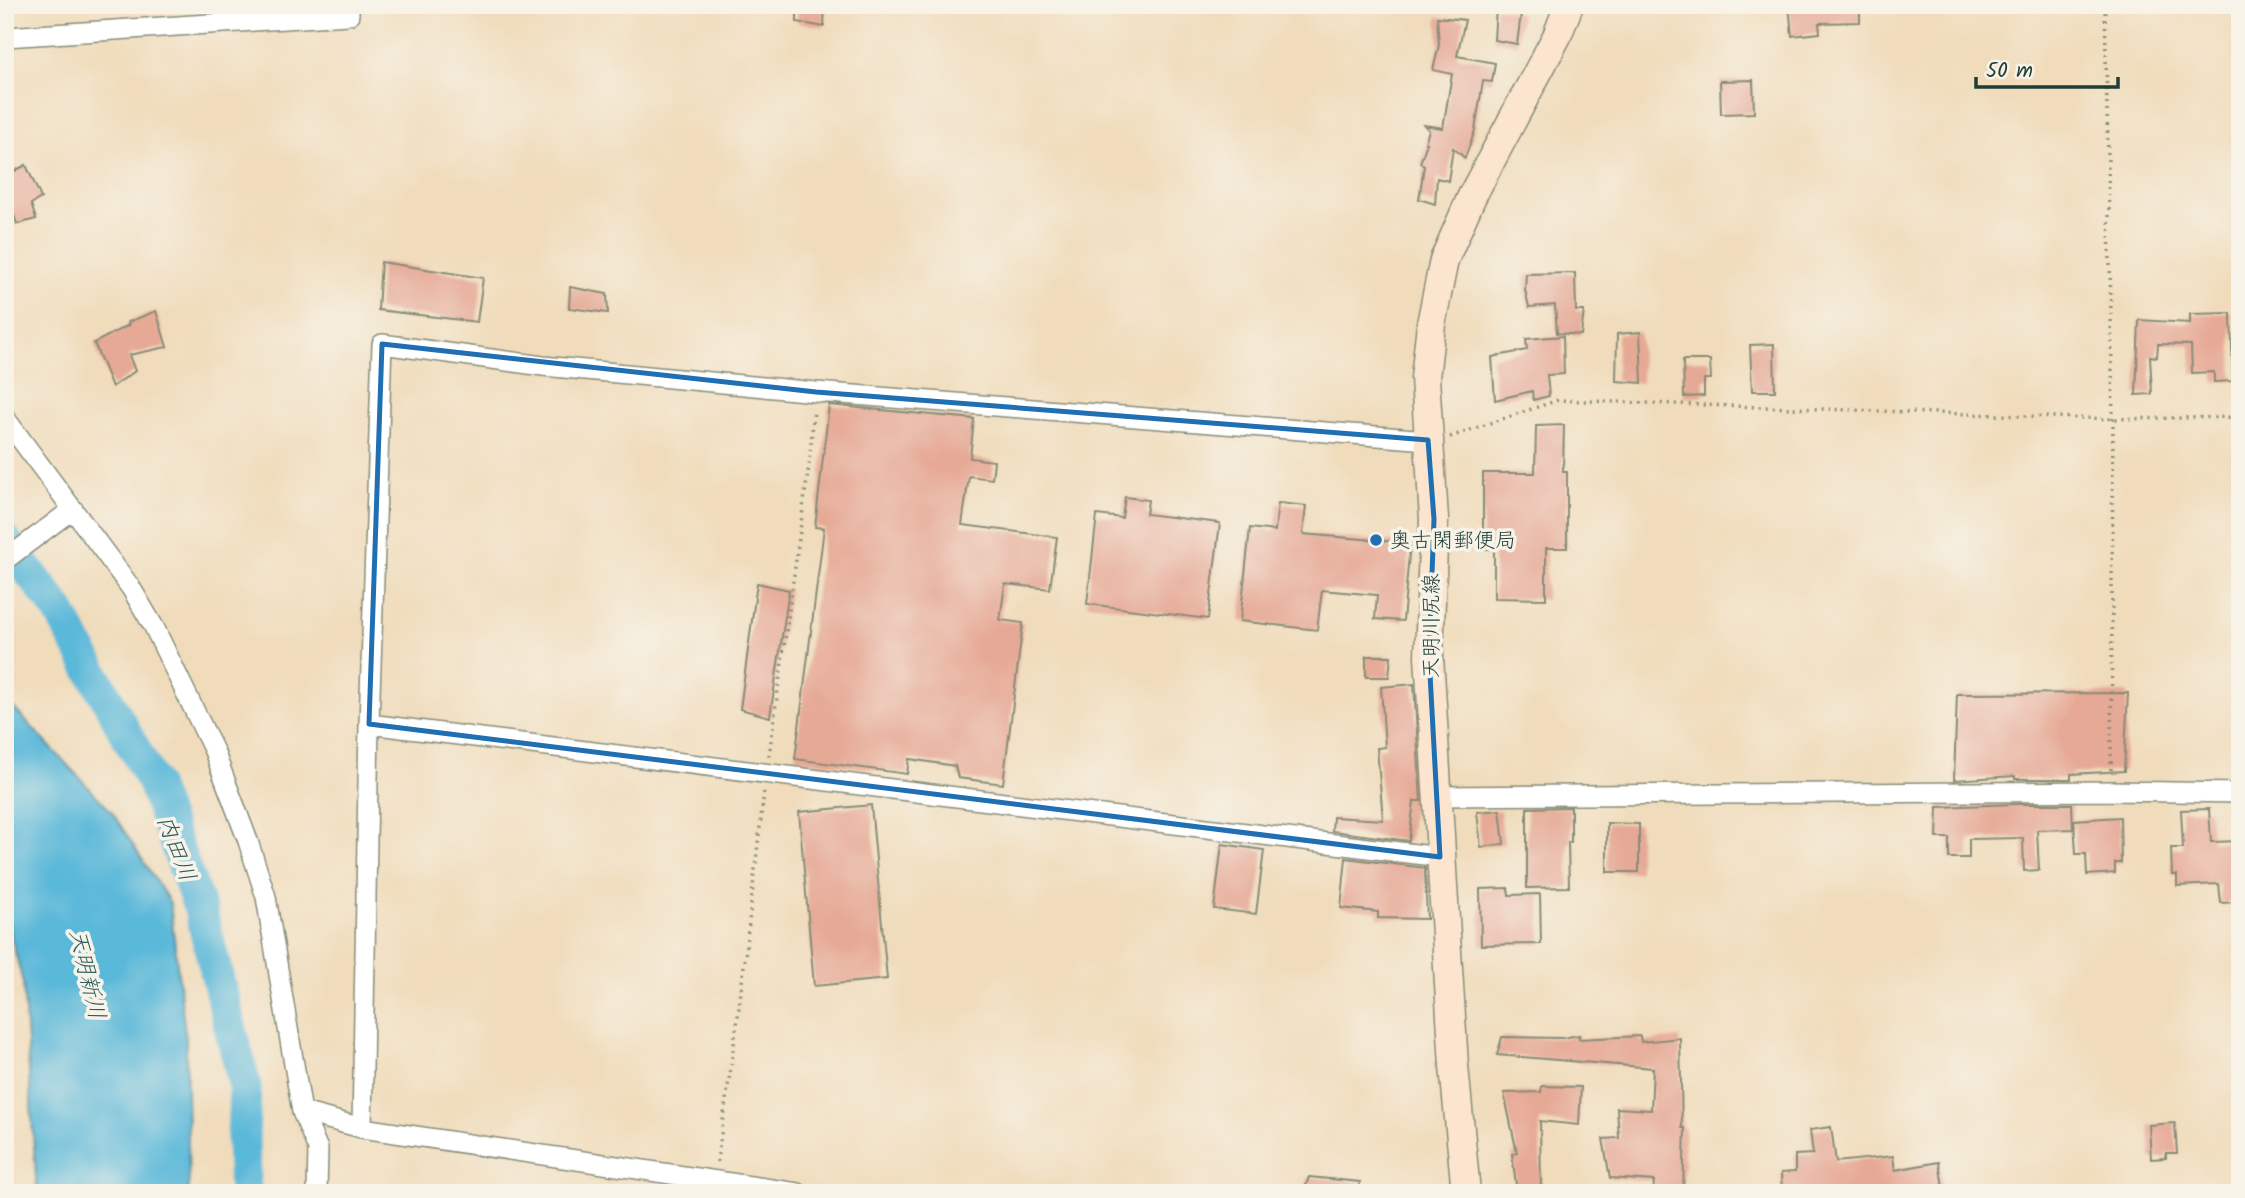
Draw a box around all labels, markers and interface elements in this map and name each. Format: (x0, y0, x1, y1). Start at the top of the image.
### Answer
scale bar (1976, 46, 2117, 90)
text: 50 m (1986, 55, 2033, 88)
place label: 奥古閑郵便局 (1390, 525, 1516, 558)
marker: 奥古閑郵便局 (1368, 532, 1384, 548)
street label: 天明川尻線 (1416, 574, 1449, 679)
water label: 内田川 (146, 810, 204, 887)
water label: 天明新川 (58, 926, 114, 1023)

